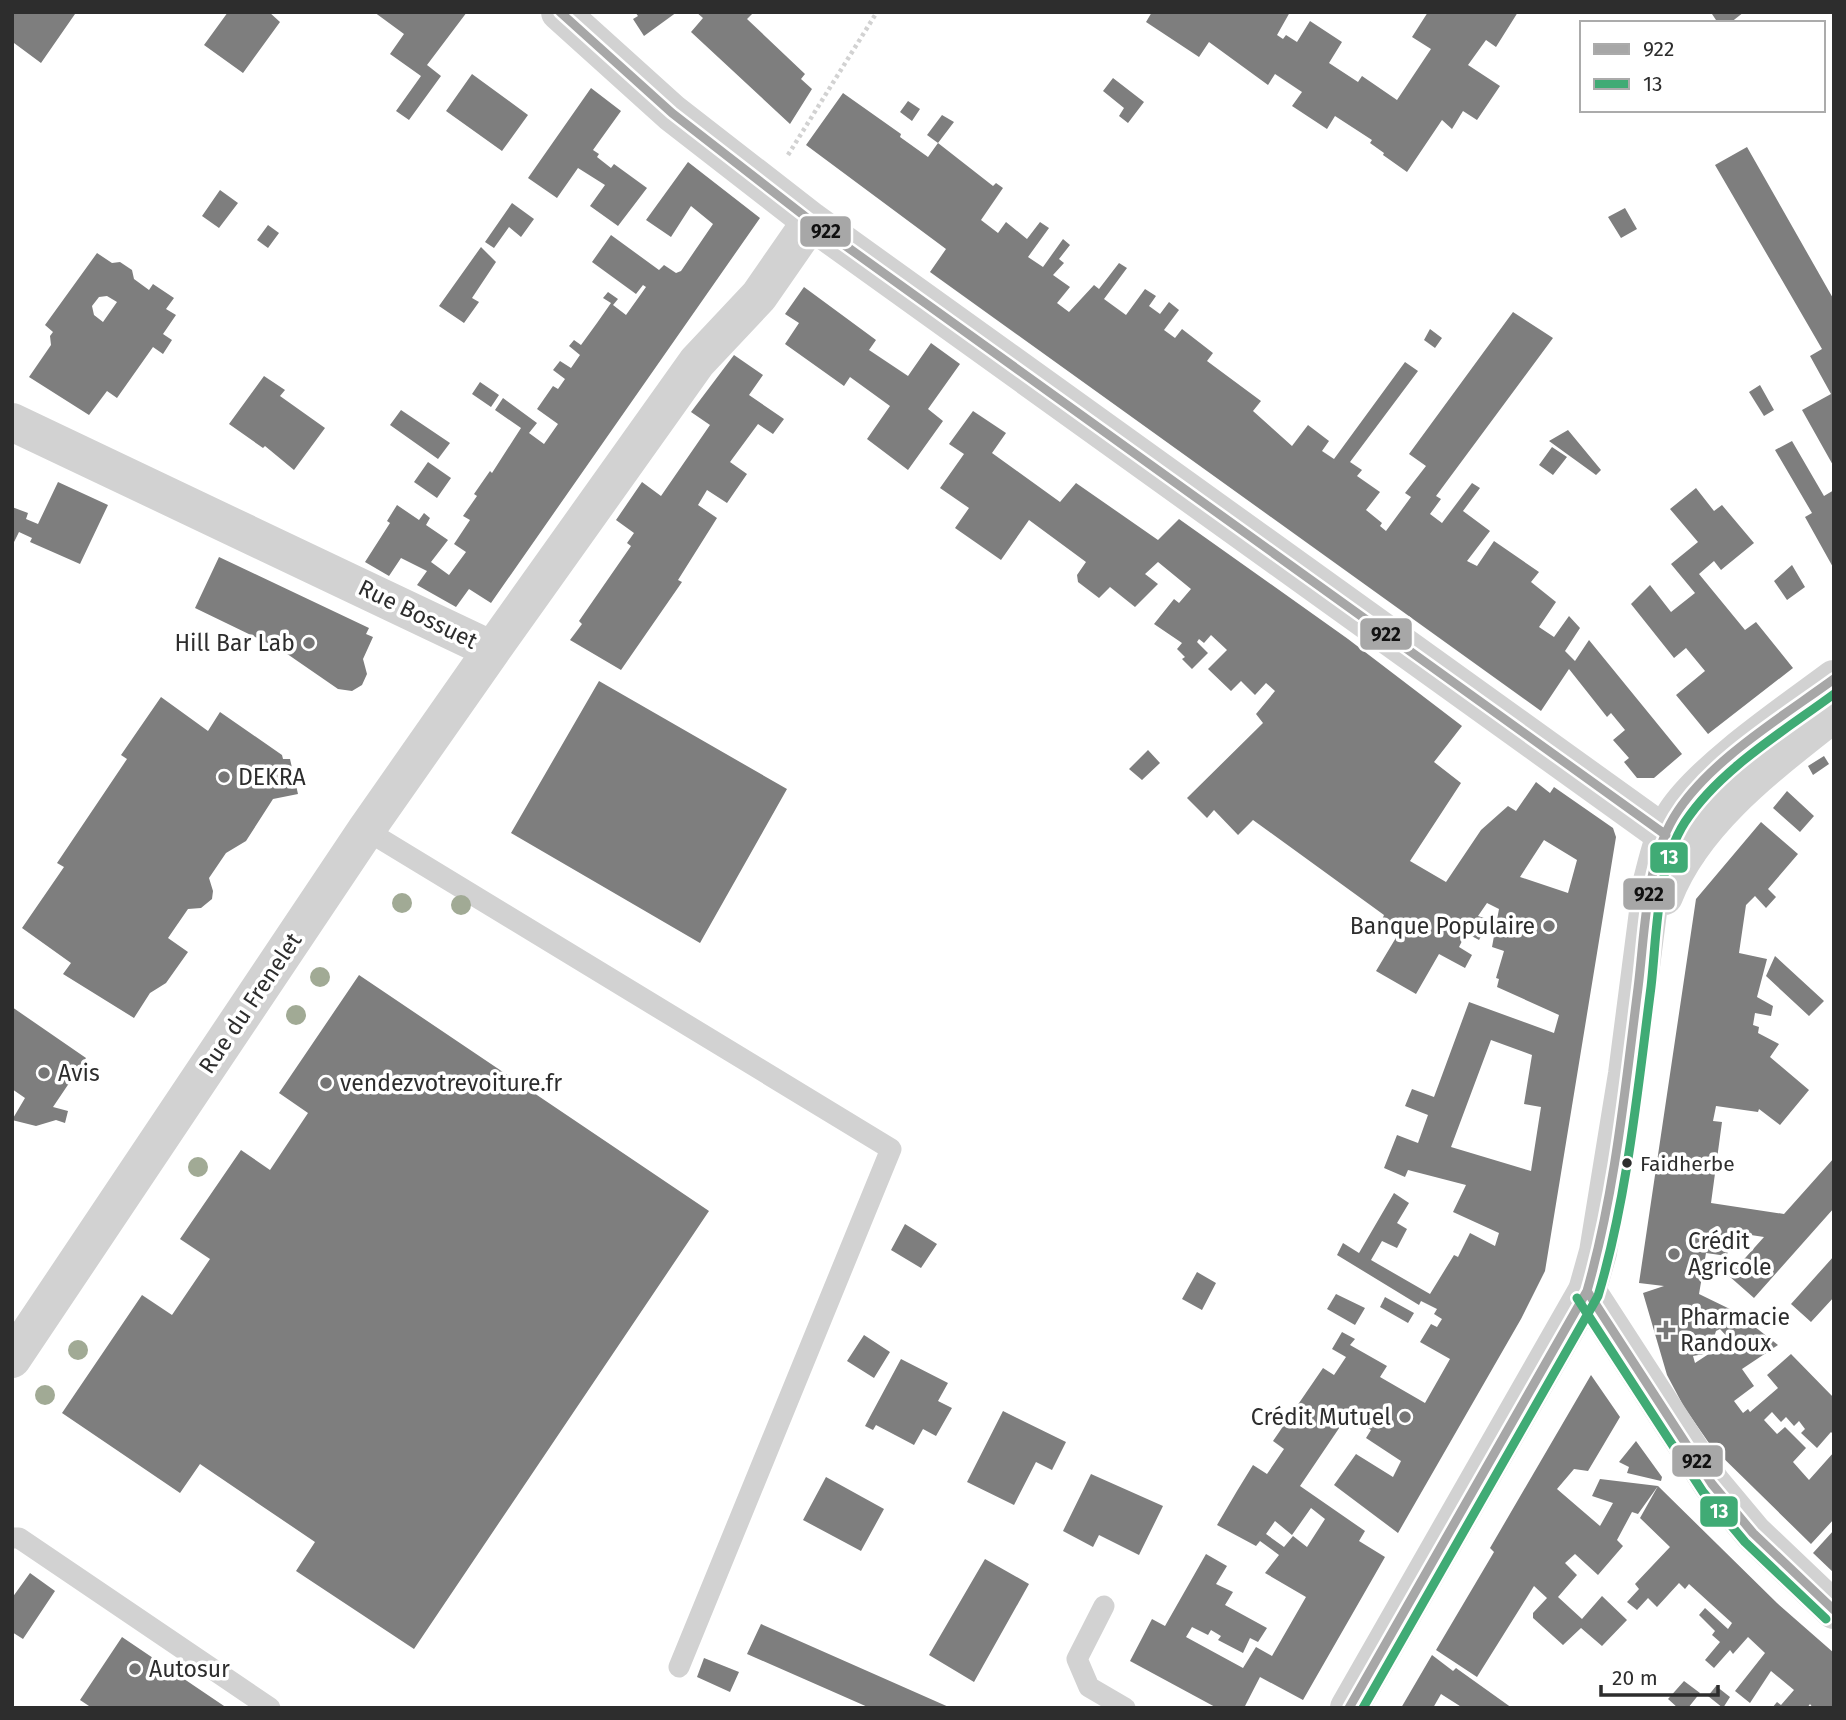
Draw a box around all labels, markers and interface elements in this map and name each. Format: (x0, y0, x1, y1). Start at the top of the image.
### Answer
legend (1580, 21, 1825, 112)
text: 922 (1643, 36, 1674, 62)
text: 13 (1643, 71, 1663, 97)
line badge: 922 (799, 215, 852, 248)
text: 922 (811, 220, 841, 243)
street label: Rue Bossuet (354, 573, 483, 655)
line badge: 922 (1359, 617, 1413, 651)
text: 922 (1371, 623, 1401, 646)
place label: Hill Bar Lab (174, 629, 295, 657)
marker: Hill Bar Lab (301, 635, 317, 651)
place label: DEKRA (238, 763, 307, 791)
marker: DEKRA (216, 769, 232, 785)
line badge: 13 (1649, 841, 1689, 874)
text: 13 (1660, 846, 1678, 869)
line badge: 922 (1622, 877, 1676, 911)
text: 922 (1634, 883, 1664, 906)
place label: Banque Populaire (1350, 912, 1535, 940)
marker: Banque Populaire (1541, 918, 1557, 934)
street label: Rue du Frenelet (193, 927, 308, 1079)
place label: Avis (58, 1059, 100, 1087)
marker: Avis (36, 1065, 52, 1081)
place label: vendezvotrevoiture.fr (340, 1069, 562, 1097)
marker: vendezvotrevoiture.fr (318, 1075, 334, 1091)
place label: Faidherbe (1640, 1151, 1735, 1177)
marker: Faidherbe (1620, 1156, 1634, 1170)
place label: Crédit Agricole (1688, 1227, 1772, 1281)
marker: Crédit Agricole (1666, 1246, 1682, 1262)
place label: Pharmacie Randoux (1680, 1303, 1790, 1357)
marker: Pharmacie Randoux (1658, 1322, 1674, 1338)
place label: Crédit Mutuel (1251, 1403, 1391, 1431)
marker: Crédit Mutuel (1397, 1409, 1413, 1425)
line badge: 922 (1671, 1444, 1724, 1478)
text: 922 (1682, 1450, 1712, 1473)
line badge: 13 (1699, 1495, 1739, 1528)
text: 13 (1710, 1500, 1728, 1523)
scale bar (1601, 1654, 1718, 1698)
place label: Autosur (149, 1655, 230, 1683)
marker: Autosur (127, 1661, 143, 1677)
text: 20 m (1612, 1665, 1658, 1691)

